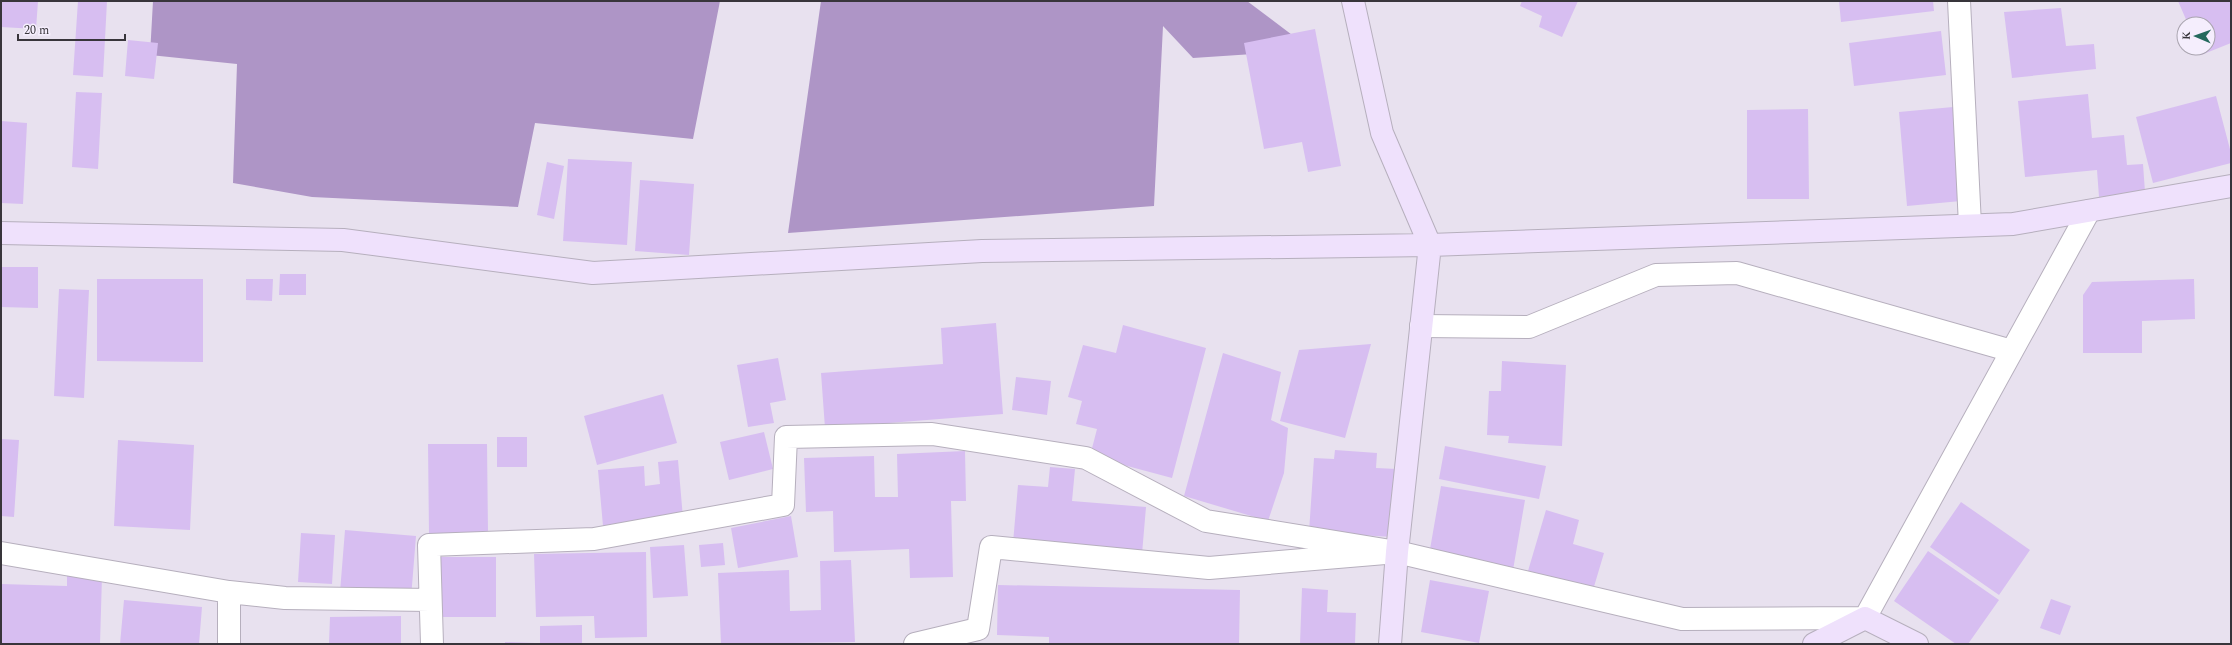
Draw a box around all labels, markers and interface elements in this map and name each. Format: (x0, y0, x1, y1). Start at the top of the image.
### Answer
scale bar (18, 16, 125, 42)
north arrow (2176, 16, 2216, 56)
text: 20 m (24, 21, 49, 40)
text: K (2178, 31, 2195, 40)

